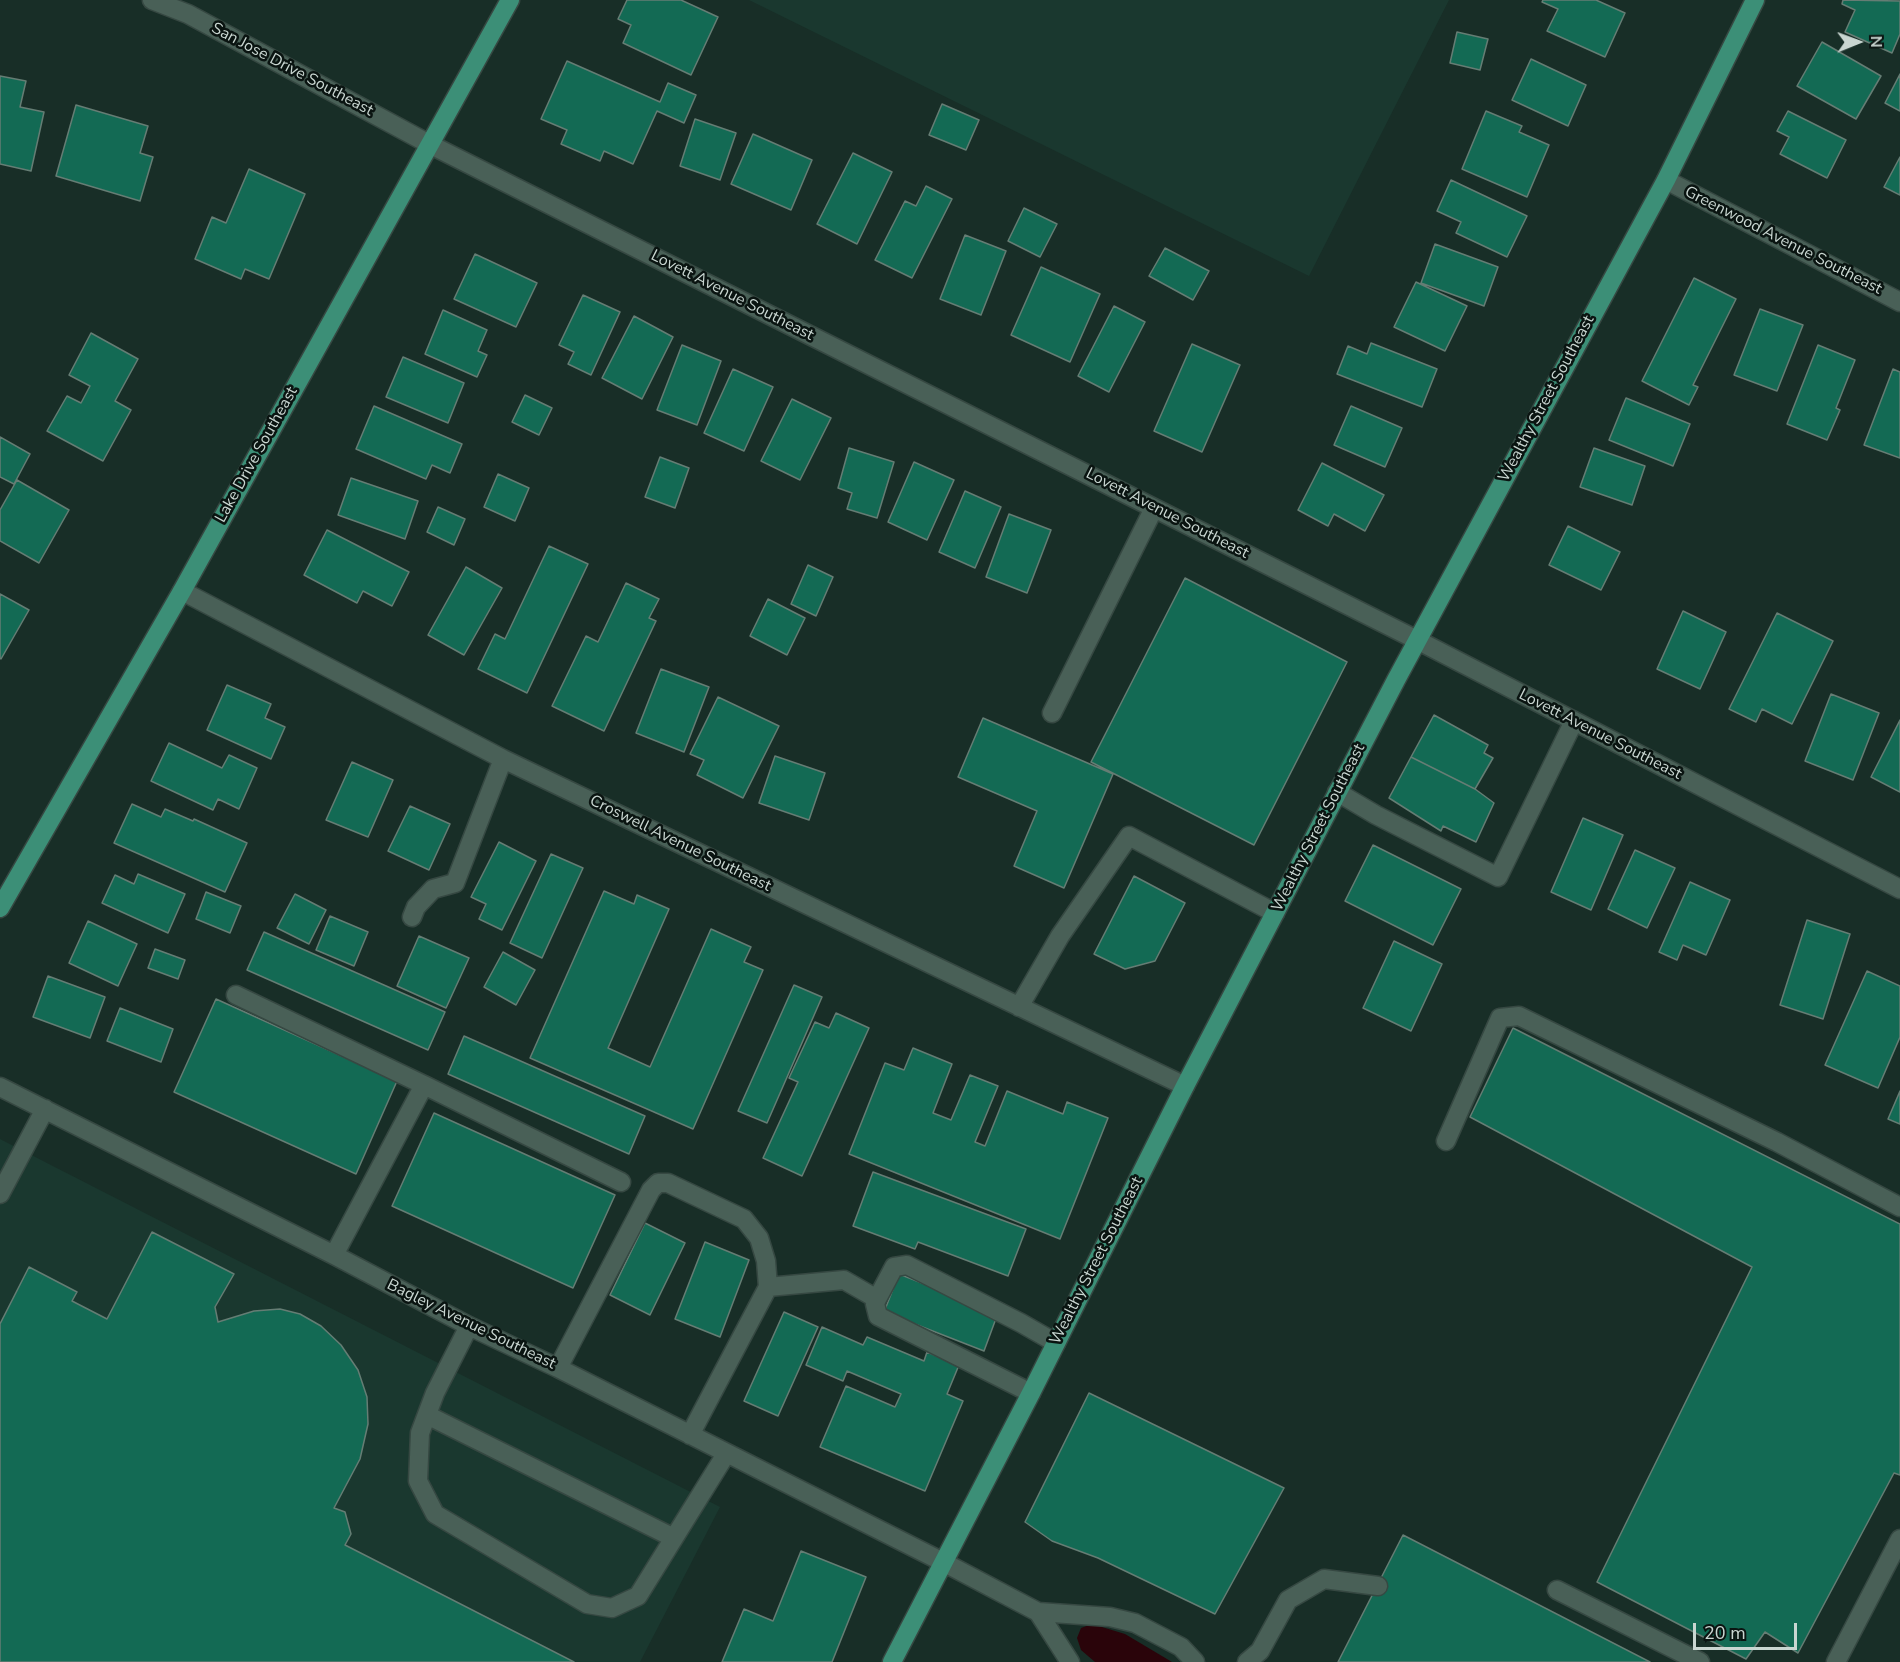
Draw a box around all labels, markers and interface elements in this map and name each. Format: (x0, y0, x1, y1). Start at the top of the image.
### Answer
north arrow (1828, 12, 1888, 72)
street label: San Jose Drive Southeast (208, 19, 376, 121)
text: N (1865, 36, 1887, 48)
street label: Greenwood Avenue Southeast (1681, 183, 1885, 299)
street label: Lovett Avenue Southeast (647, 247, 817, 345)
street label: Wealthy Street Southeast (1495, 313, 1599, 485)
street label: Lake Drive Southeast (212, 384, 302, 526)
street label: Lovett Avenue Southeast (1082, 465, 1252, 563)
street label: Lovett Avenue Southeast (1515, 686, 1685, 784)
street label: Wealthy Street Southeast (1268, 741, 1370, 915)
street label: Croswell Avenue Southeast (586, 792, 774, 896)
street label: Wealthy Street Southeast (1046, 1174, 1148, 1348)
street label: Bagley Avenue Southeast (384, 1276, 558, 1374)
scale bar (1696, 1611, 1800, 1649)
text: 20 m (1704, 1621, 1746, 1645)

